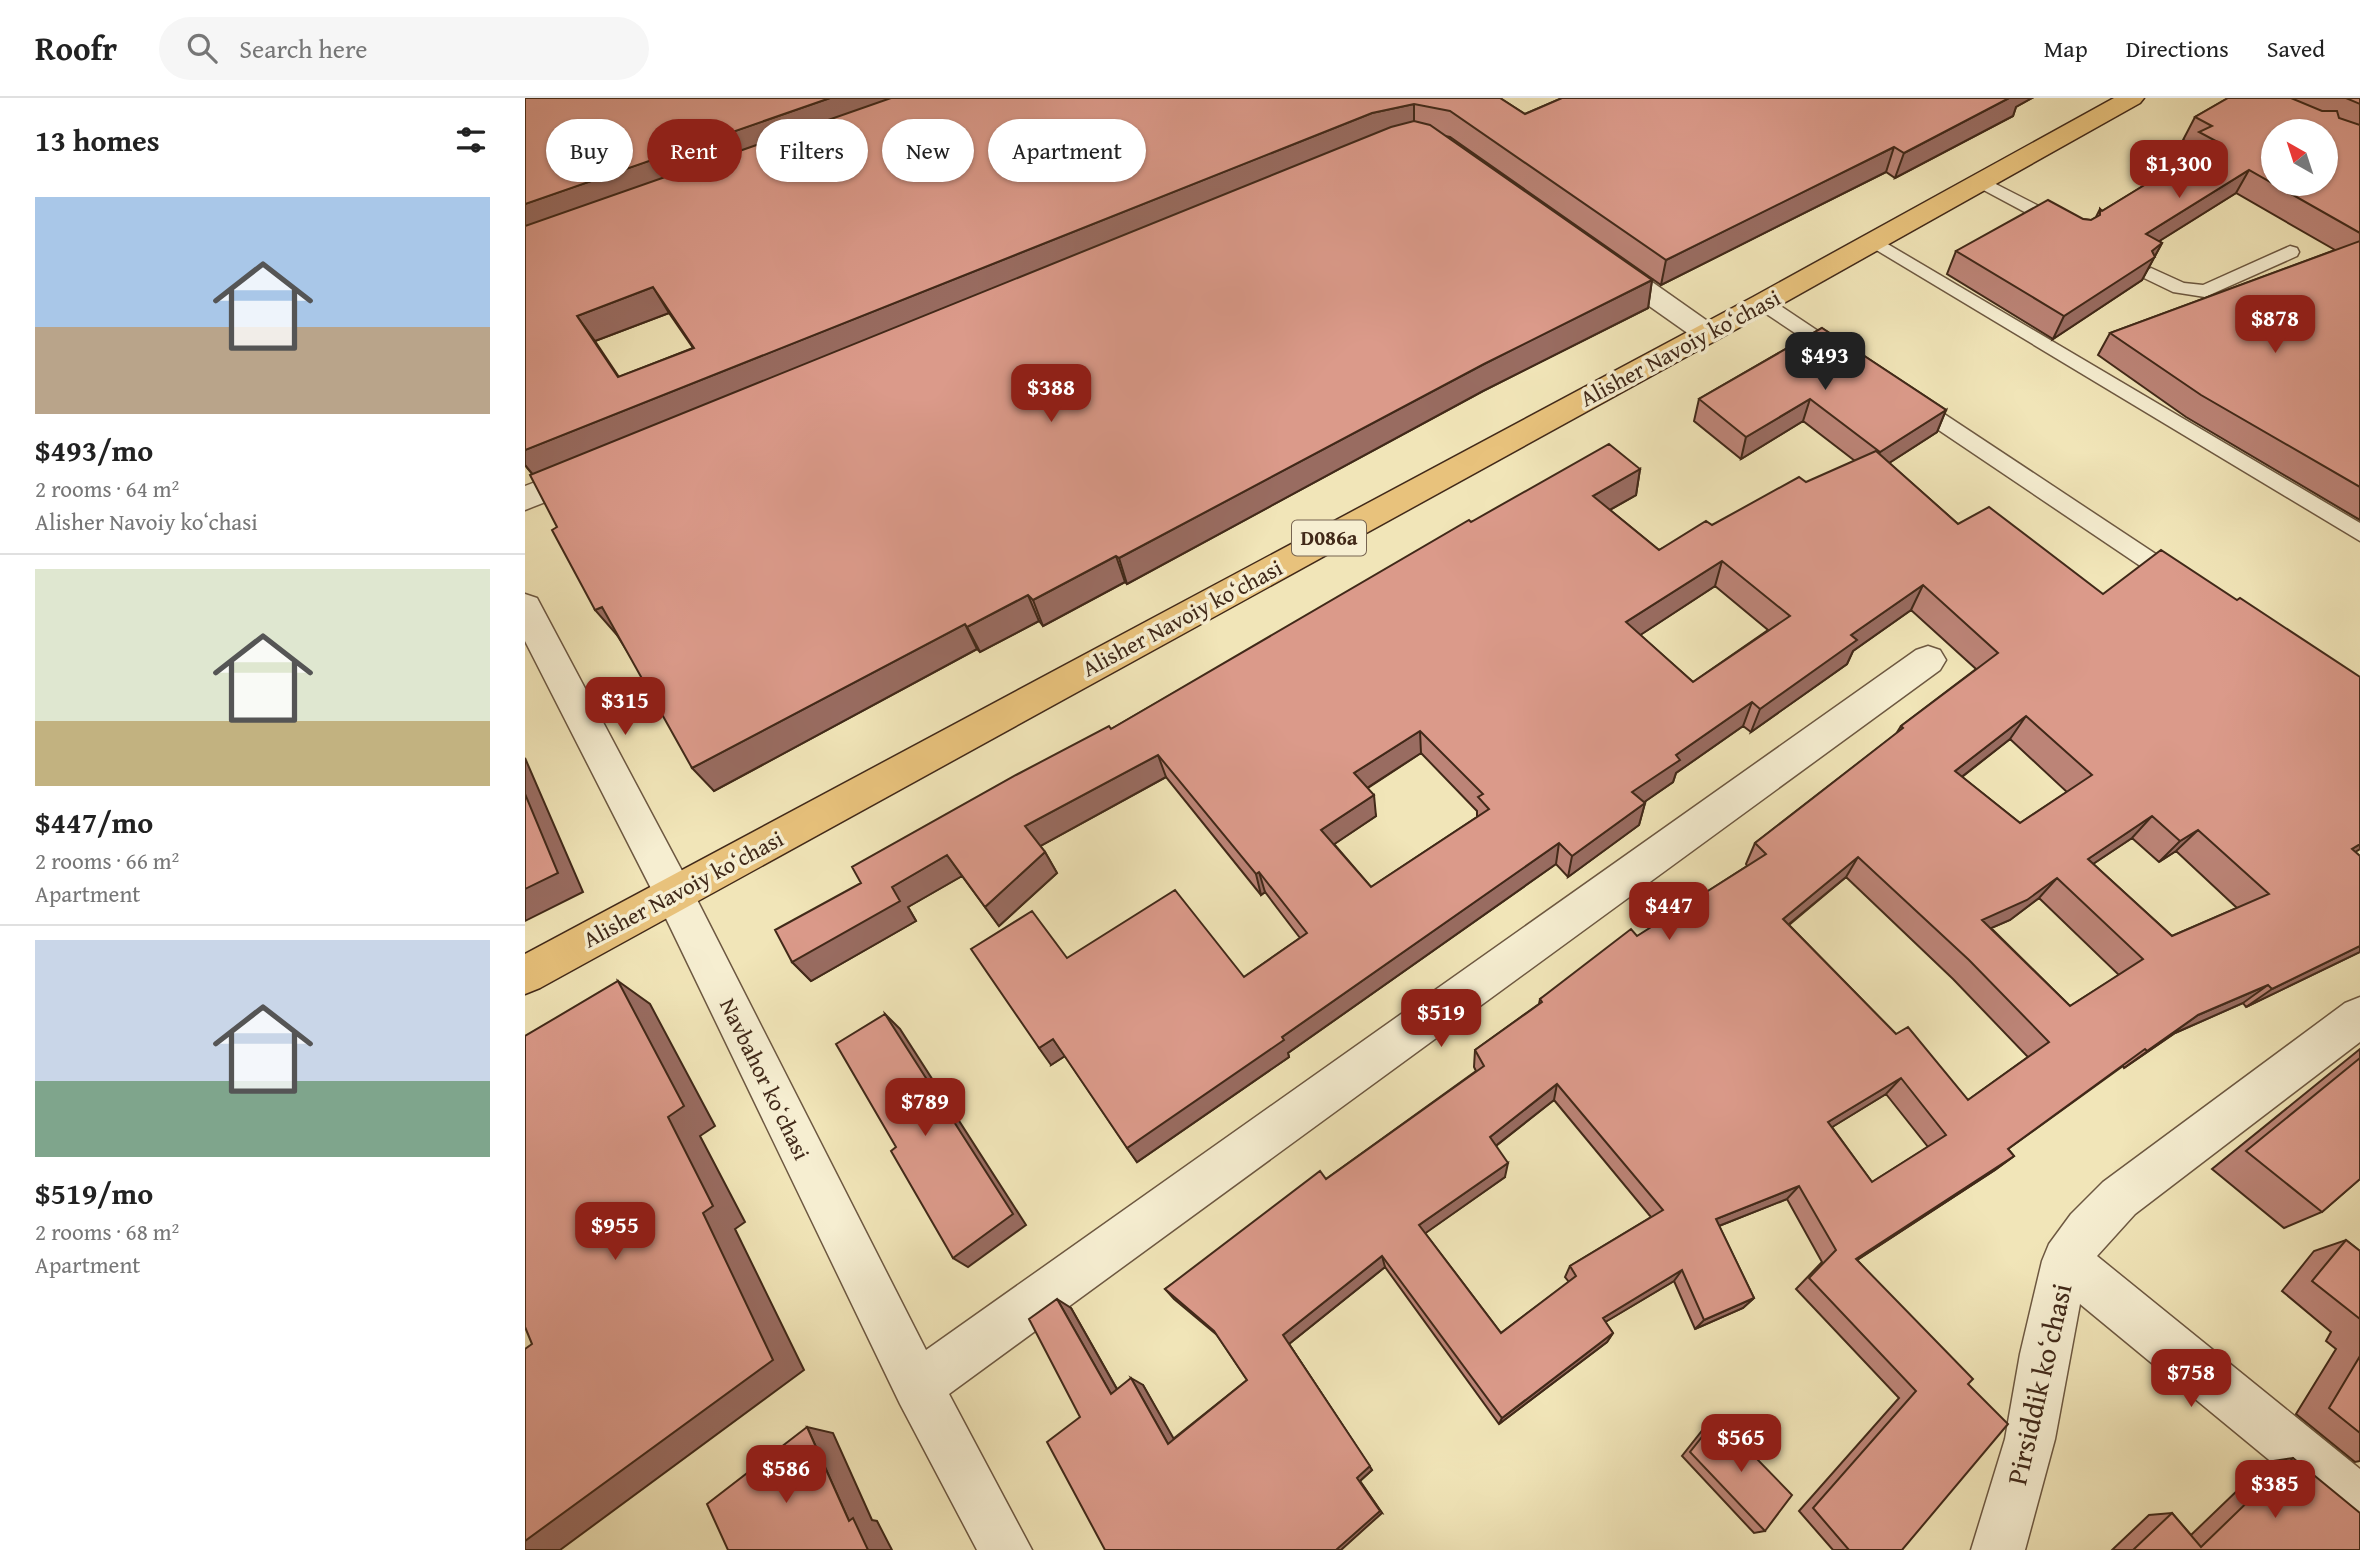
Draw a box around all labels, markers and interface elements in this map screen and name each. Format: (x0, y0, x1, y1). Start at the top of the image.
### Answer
search box (159, 17, 649, 80)
text: Roofr (35, 24, 117, 72)
icon: search (183, 29, 221, 67)
text: Search here (239, 29, 368, 68)
text: Map (2044, 31, 2088, 66)
text: Directions (2126, 31, 2229, 66)
text: Saved (2267, 31, 2325, 66)
text: 13 homes (35, 118, 160, 162)
chip: Buy (546, 119, 633, 182)
chip: Rent (647, 119, 742, 182)
chip: Filters (756, 119, 868, 182)
chip: New (882, 119, 974, 182)
chip: Apartment (988, 119, 1146, 182)
north arrow (2261, 119, 2338, 196)
map controls (2261, 119, 2338, 196)
icon: filters (452, 121, 490, 159)
pin: $1,300 (2122, 140, 2236, 200)
text: $1,300 (2146, 146, 2212, 179)
icon: home (200, 243, 326, 369)
street label: Alisher Navoiy koʻchasi (1574, 281, 1786, 414)
pin: $878 (2234, 296, 2316, 355)
text: $878 (2251, 301, 2299, 334)
pin: $493 (1784, 332, 1866, 392)
text: $493 (1801, 338, 1849, 371)
pin: $388 (1010, 364, 1092, 424)
text: $388 (1027, 370, 1075, 403)
text: $493/mo (35, 428, 153, 472)
text: 2 rooms · 64 m² (35, 472, 179, 505)
text: Alisher Navoiy koʻchasi (35, 505, 258, 538)
road number: D086a (1292, 520, 1366, 556)
street label: Alisher Navoiy koʻchasi (1076, 551, 1288, 684)
icon: home (200, 615, 326, 741)
pin: $315 (584, 678, 666, 737)
text: $315 (601, 683, 649, 716)
text: $447/mo (35, 800, 153, 844)
street label: Alisher Navoiy koʻchasi (577, 822, 789, 955)
text: 2 rooms · 66 m² (35, 844, 179, 877)
text: Apartment (35, 877, 140, 910)
pin: $447 (1628, 882, 1710, 942)
text: $447 (1645, 888, 1693, 921)
icon: home (200, 986, 326, 1112)
pin: $519 (1400, 990, 1482, 1049)
street label: Navbahor koʻchasi (712, 992, 819, 1165)
text: $519 (1417, 995, 1465, 1028)
pin: $789 (884, 1079, 966, 1138)
text: $789 (901, 1084, 949, 1117)
text: $519/mo (35, 1171, 153, 1215)
pin: $955 (574, 1202, 656, 1262)
text: $955 (591, 1208, 639, 1241)
text: 2 rooms · 68 m² (35, 1215, 179, 1248)
text: Apartment (35, 1248, 140, 1281)
street label: Pirsiddik koʻchasi (1995, 1279, 2082, 1489)
pin: $758 (2150, 1350, 2232, 1409)
text: $758 (2167, 1355, 2215, 1388)
pin: $565 (1700, 1414, 1782, 1474)
text: $565 (1717, 1420, 1765, 1453)
pin: $586 (745, 1446, 827, 1505)
text: $586 (762, 1451, 810, 1484)
pin: $385 (2234, 1460, 2316, 1520)
text: $385 (2251, 1466, 2299, 1499)

